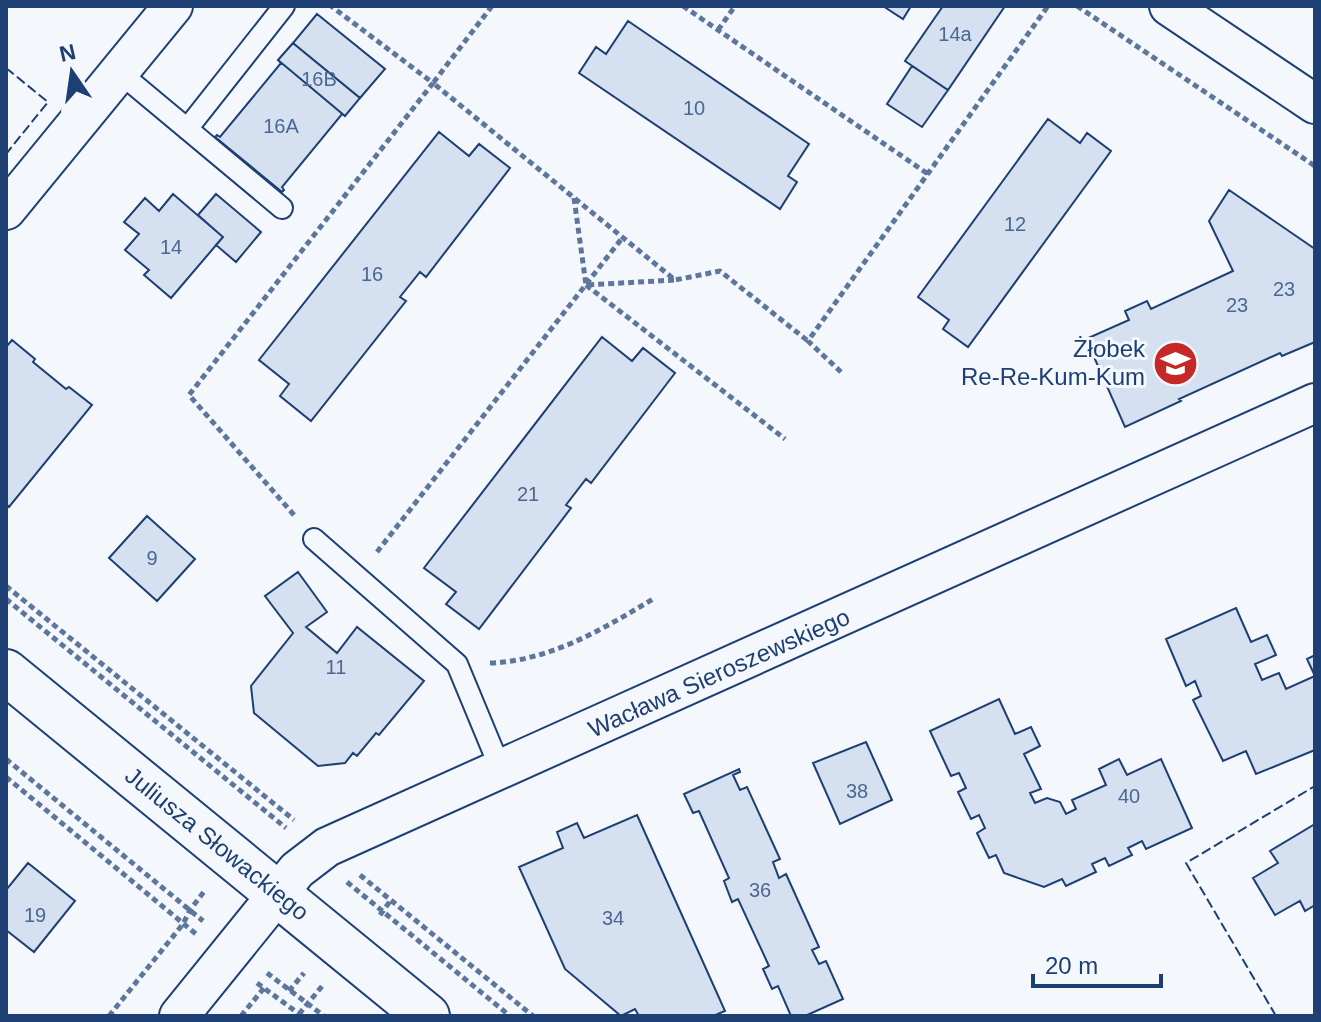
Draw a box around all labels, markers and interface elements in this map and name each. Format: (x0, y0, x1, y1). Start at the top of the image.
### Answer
house number: 14a (938, 23, 973, 45)
north arrow (32, 32, 112, 112)
text: N (57, 39, 78, 67)
house number: 16B (301, 68, 337, 90)
house number: 10 (683, 97, 705, 119)
house number: 16A (263, 115, 299, 137)
house number: 12 (1004, 213, 1026, 235)
house number: 14 (160, 236, 182, 258)
house number: 16 (361, 263, 383, 285)
house number: 23 (1273, 278, 1295, 300)
house number: 23 (1226, 294, 1248, 316)
place label: Żłobek Re-Re-Kum-Kum (961, 335, 1146, 390)
school or university icon: Żłobek Re-Re-Kum-Kum (1152, 339, 1200, 387)
house number: 21 (517, 483, 539, 505)
house number: 9 (146, 547, 158, 569)
street label: Wacława Sieroszewskiego (584, 603, 854, 742)
house number: 11 (326, 656, 346, 678)
street label: Juliusza Słowackiego (120, 761, 314, 926)
house number: 38 (846, 780, 868, 802)
house number: 40 (1118, 785, 1140, 807)
house number: 36 (749, 879, 771, 901)
house number: 19 (24, 904, 46, 926)
house number: 34 (602, 907, 624, 929)
scale bar (1033, 938, 1161, 988)
text: 20 m (1045, 952, 1098, 979)

